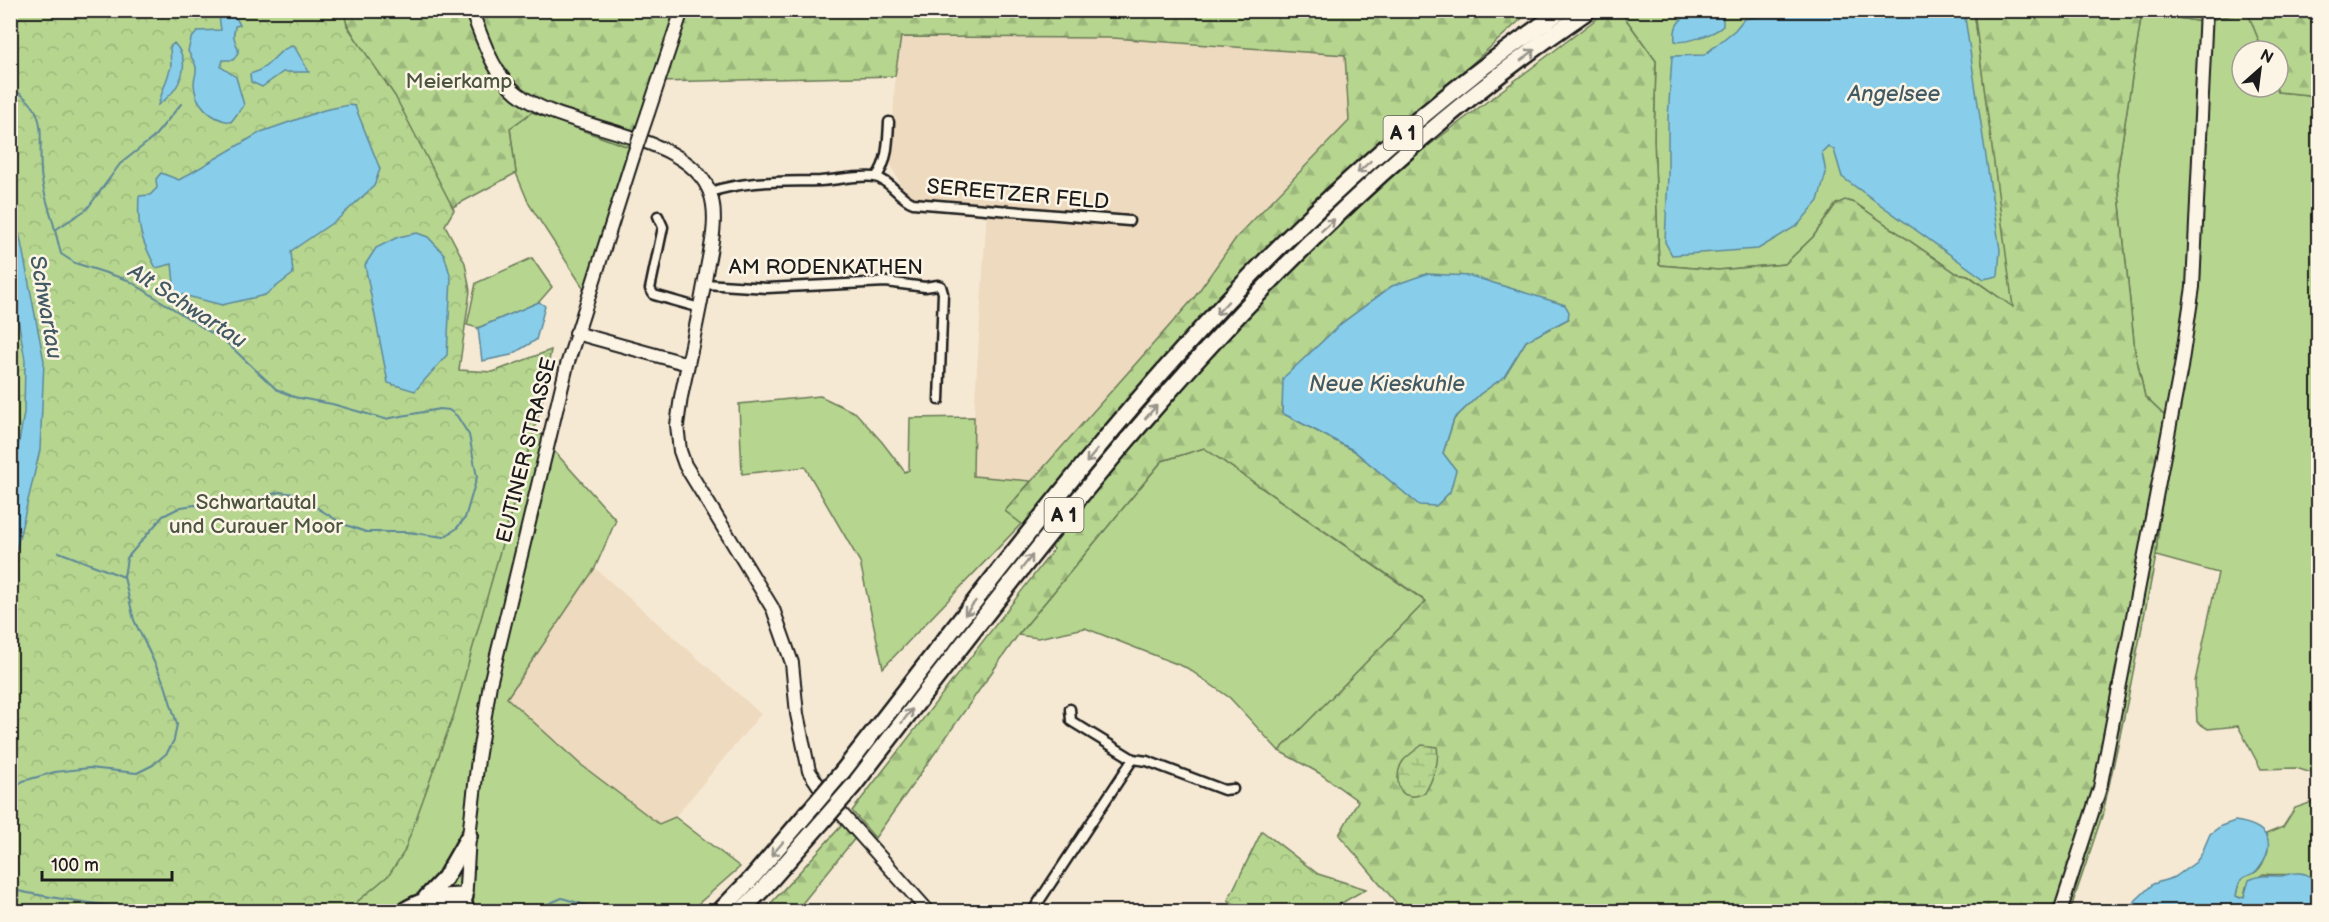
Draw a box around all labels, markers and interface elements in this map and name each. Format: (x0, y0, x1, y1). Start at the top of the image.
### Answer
north arrow (2230, 39, 2290, 99)
text: N (2257, 46, 2276, 68)
one-way arrow (1520, 49, 1536, 62)
park label: Meierkamp (406, 69, 512, 94)
water label: Angelsee (1847, 81, 1940, 108)
road number: A 1 (1384, 116, 1422, 150)
one-way arrow (1357, 160, 1372, 174)
street label: SEREETZER FELD (926, 174, 1110, 215)
one-way arrow (1320, 218, 1335, 232)
water label: Schwartau (23, 253, 68, 361)
street label: AM RODENKATHEN (729, 255, 923, 280)
water label: Alt Schwartau (122, 258, 251, 354)
one-way arrow (1215, 300, 1229, 315)
street label: EUTINER STRASSE (491, 355, 562, 545)
water label: Neue Kieskuhle (1309, 371, 1465, 398)
one-way arrow (1144, 405, 1158, 420)
one-way arrow (1085, 448, 1099, 463)
park label: Schwartautal und Curauer Moor (169, 490, 343, 539)
road number: A 1 (1044, 498, 1084, 532)
one-way arrow (1020, 555, 1033, 571)
one-way arrow (963, 600, 976, 616)
one-way arrow (900, 709, 913, 725)
one-way arrow (770, 841, 784, 856)
scale bar (42, 844, 172, 882)
text: 100 m (51, 855, 99, 876)

